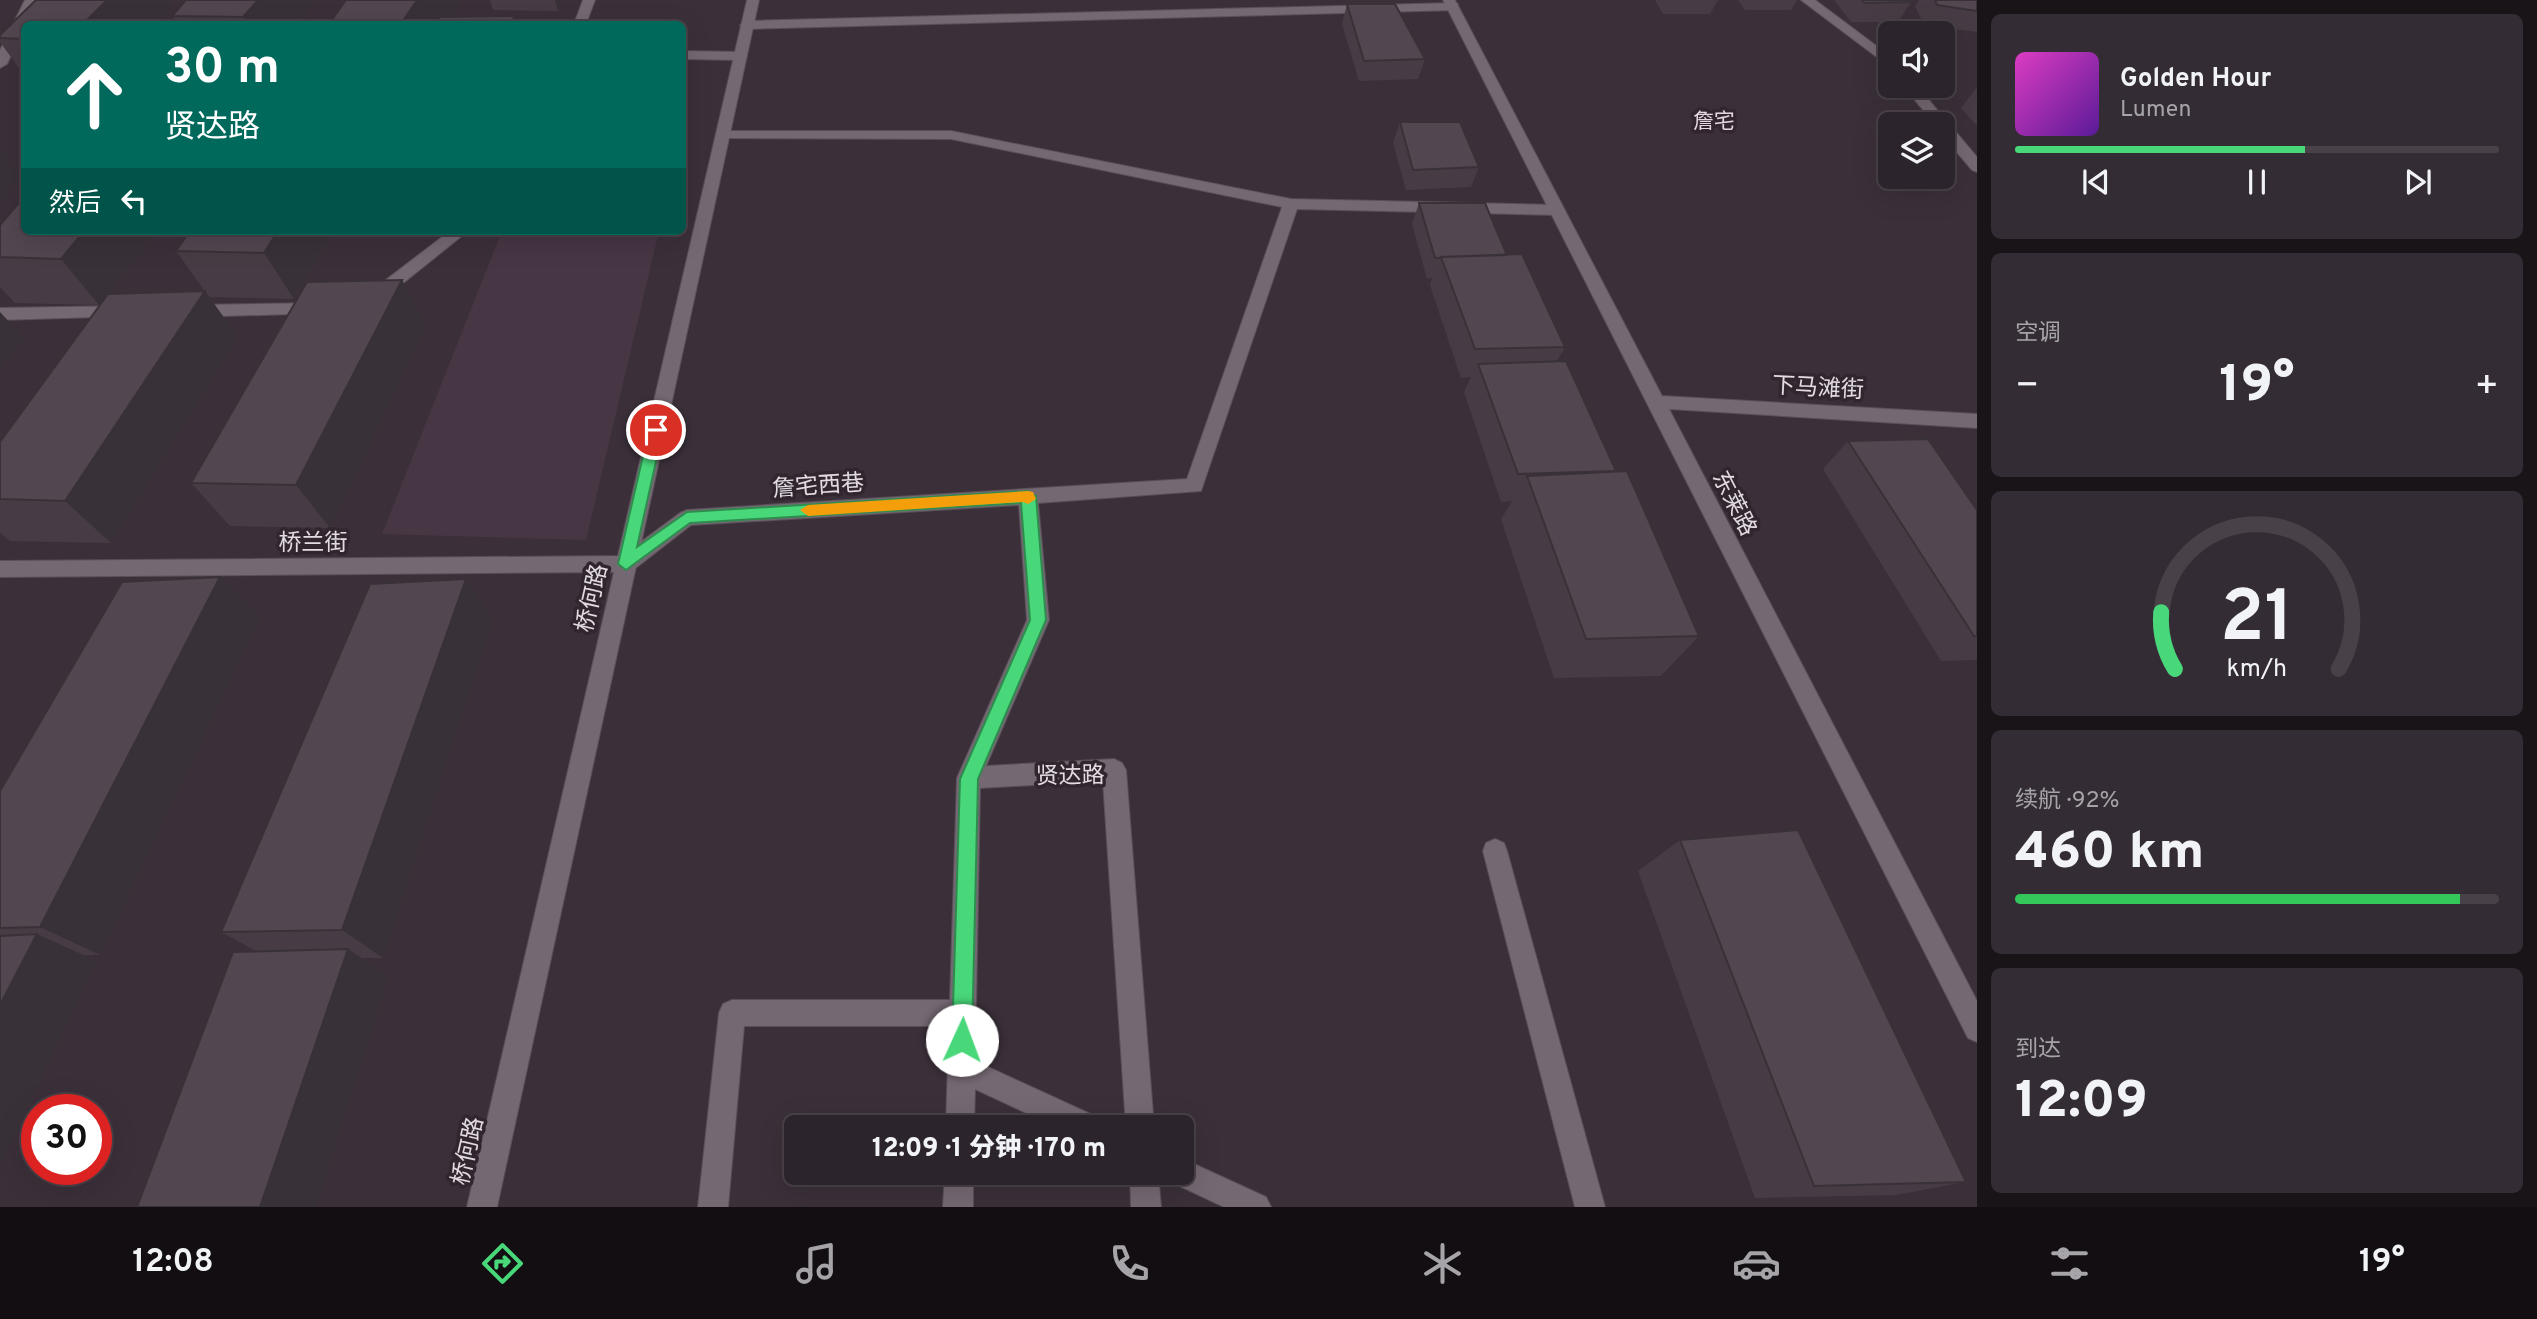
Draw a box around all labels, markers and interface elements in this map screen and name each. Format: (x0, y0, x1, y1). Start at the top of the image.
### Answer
map controls (1878, 21, 1955, 189)
button: sound (1878, 21, 1955, 98)
text: 30 m (164, 39, 280, 101)
icon: ahead (49, 49, 140, 140)
text: Golden Hour (2120, 63, 2271, 96)
text: Lumen (2120, 96, 2191, 125)
text: 贤达路 (164, 109, 260, 149)
district label: 詹宅 (1693, 109, 1735, 136)
button: layers (1878, 112, 1955, 189)
icon: previous (2077, 163, 2115, 201)
icon: pause (2238, 163, 2276, 201)
icon: next (2399, 163, 2437, 201)
icon: left (115, 182, 153, 220)
text: 然后 (49, 188, 101, 221)
text: 空调 (2015, 320, 2061, 349)
text: 19° (2219, 354, 2295, 420)
text: − (2015, 363, 2040, 412)
text: + (2474, 363, 2499, 412)
street label: 下马滩街 (1771, 373, 1865, 406)
pin (626, 400, 686, 460)
icon: arrive (637, 411, 675, 449)
street label: 东莱路 (1704, 467, 1761, 541)
street label: 詹宅西巷 (771, 470, 865, 505)
street label: 桥兰街 (279, 530, 348, 559)
street label: 桥何路 (572, 562, 615, 635)
text: 21 (2220, 576, 2294, 668)
text: km/h (2227, 654, 2287, 686)
street label: 贤达路 (1035, 762, 1105, 793)
text: 续航 · 92% (2015, 787, 2120, 816)
text: 460 km (2015, 821, 2204, 887)
position arrow (925, 1003, 999, 1077)
text: 到达 (2015, 1036, 2061, 1065)
text: 12:09 (2015, 1070, 2148, 1136)
speed limit sign: 30 (21, 1094, 112, 1185)
street label: 桥何路 (448, 1115, 491, 1188)
text: 12:09 · 1 分钟 · 170 m (872, 1133, 1106, 1166)
icon: directions (478, 1239, 527, 1288)
icon: music (792, 1239, 841, 1288)
icon: phone (1105, 1239, 1154, 1288)
icon: climate (1418, 1239, 1467, 1288)
icon: car (1732, 1239, 1781, 1288)
icon: filters (2045, 1239, 2094, 1288)
text: 12:08 (132, 1243, 214, 1283)
text: 19° (2359, 1243, 2405, 1283)

